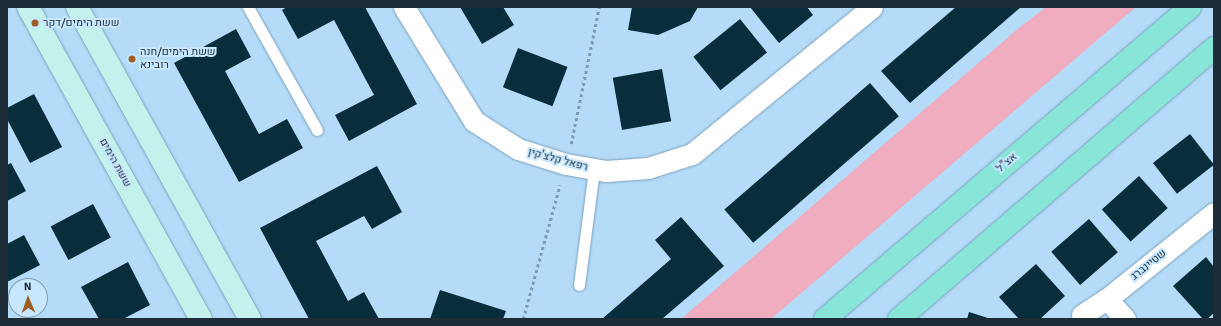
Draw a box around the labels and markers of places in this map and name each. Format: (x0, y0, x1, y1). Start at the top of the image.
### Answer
place label: ששת הימים/דקר (43, 16, 119, 30)
marker: ששת הימים/דקר (30, 18, 40, 28)
place label: ששת הימים/חנה רובינא (140, 46, 216, 72)
marker: ששת הימים/חנה רובינא (127, 54, 137, 64)

